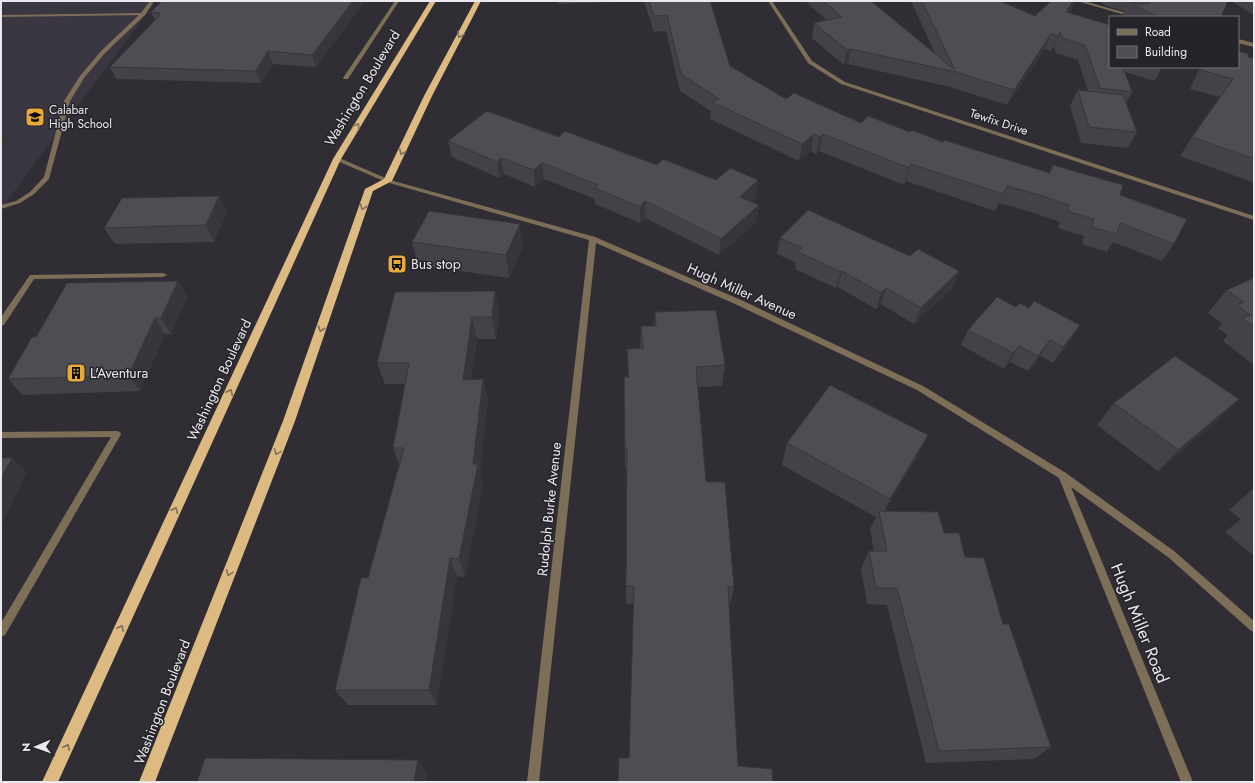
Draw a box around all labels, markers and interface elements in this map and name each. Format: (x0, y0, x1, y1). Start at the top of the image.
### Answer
legend (1109, 16, 1239, 68)
text: Road (1145, 23, 1171, 41)
street label: Washington Boulevard (319, 26, 405, 150)
one-way arrow (457, 31, 465, 39)
text: Building (1145, 43, 1187, 61)
place label: Calabar High School (49, 101, 112, 133)
street label: Tewfix Drive (967, 104, 1031, 140)
school or university icon: Calabar High School (24, 106, 46, 128)
one-way arrow (353, 123, 360, 130)
one-way arrow (399, 147, 407, 155)
one-way arrow (360, 203, 368, 210)
bus stop icon: Bus stop (386, 253, 408, 275)
place label: Bus stop (411, 254, 461, 274)
street label: Hugh Miller Avenue (684, 258, 800, 324)
street label: Washington Boulevard (182, 316, 256, 444)
one-way arrow (317, 326, 325, 333)
building icon: L'Aventura (65, 362, 87, 384)
place label: L'Aventura (90, 363, 148, 383)
one-way arrow (225, 389, 233, 397)
street label: Rudolph Burke Avenue (532, 441, 566, 577)
one-way arrow (273, 448, 281, 455)
one-way arrow (170, 507, 178, 515)
street label: Hugh Miller Road (1105, 560, 1175, 686)
one-way arrow (226, 569, 234, 576)
one-way arrow (116, 625, 124, 633)
street label: Washington Boulevard (129, 637, 195, 767)
north arrow (16, 727, 56, 767)
text: N (18, 743, 34, 752)
one-way arrow (62, 743, 70, 751)

